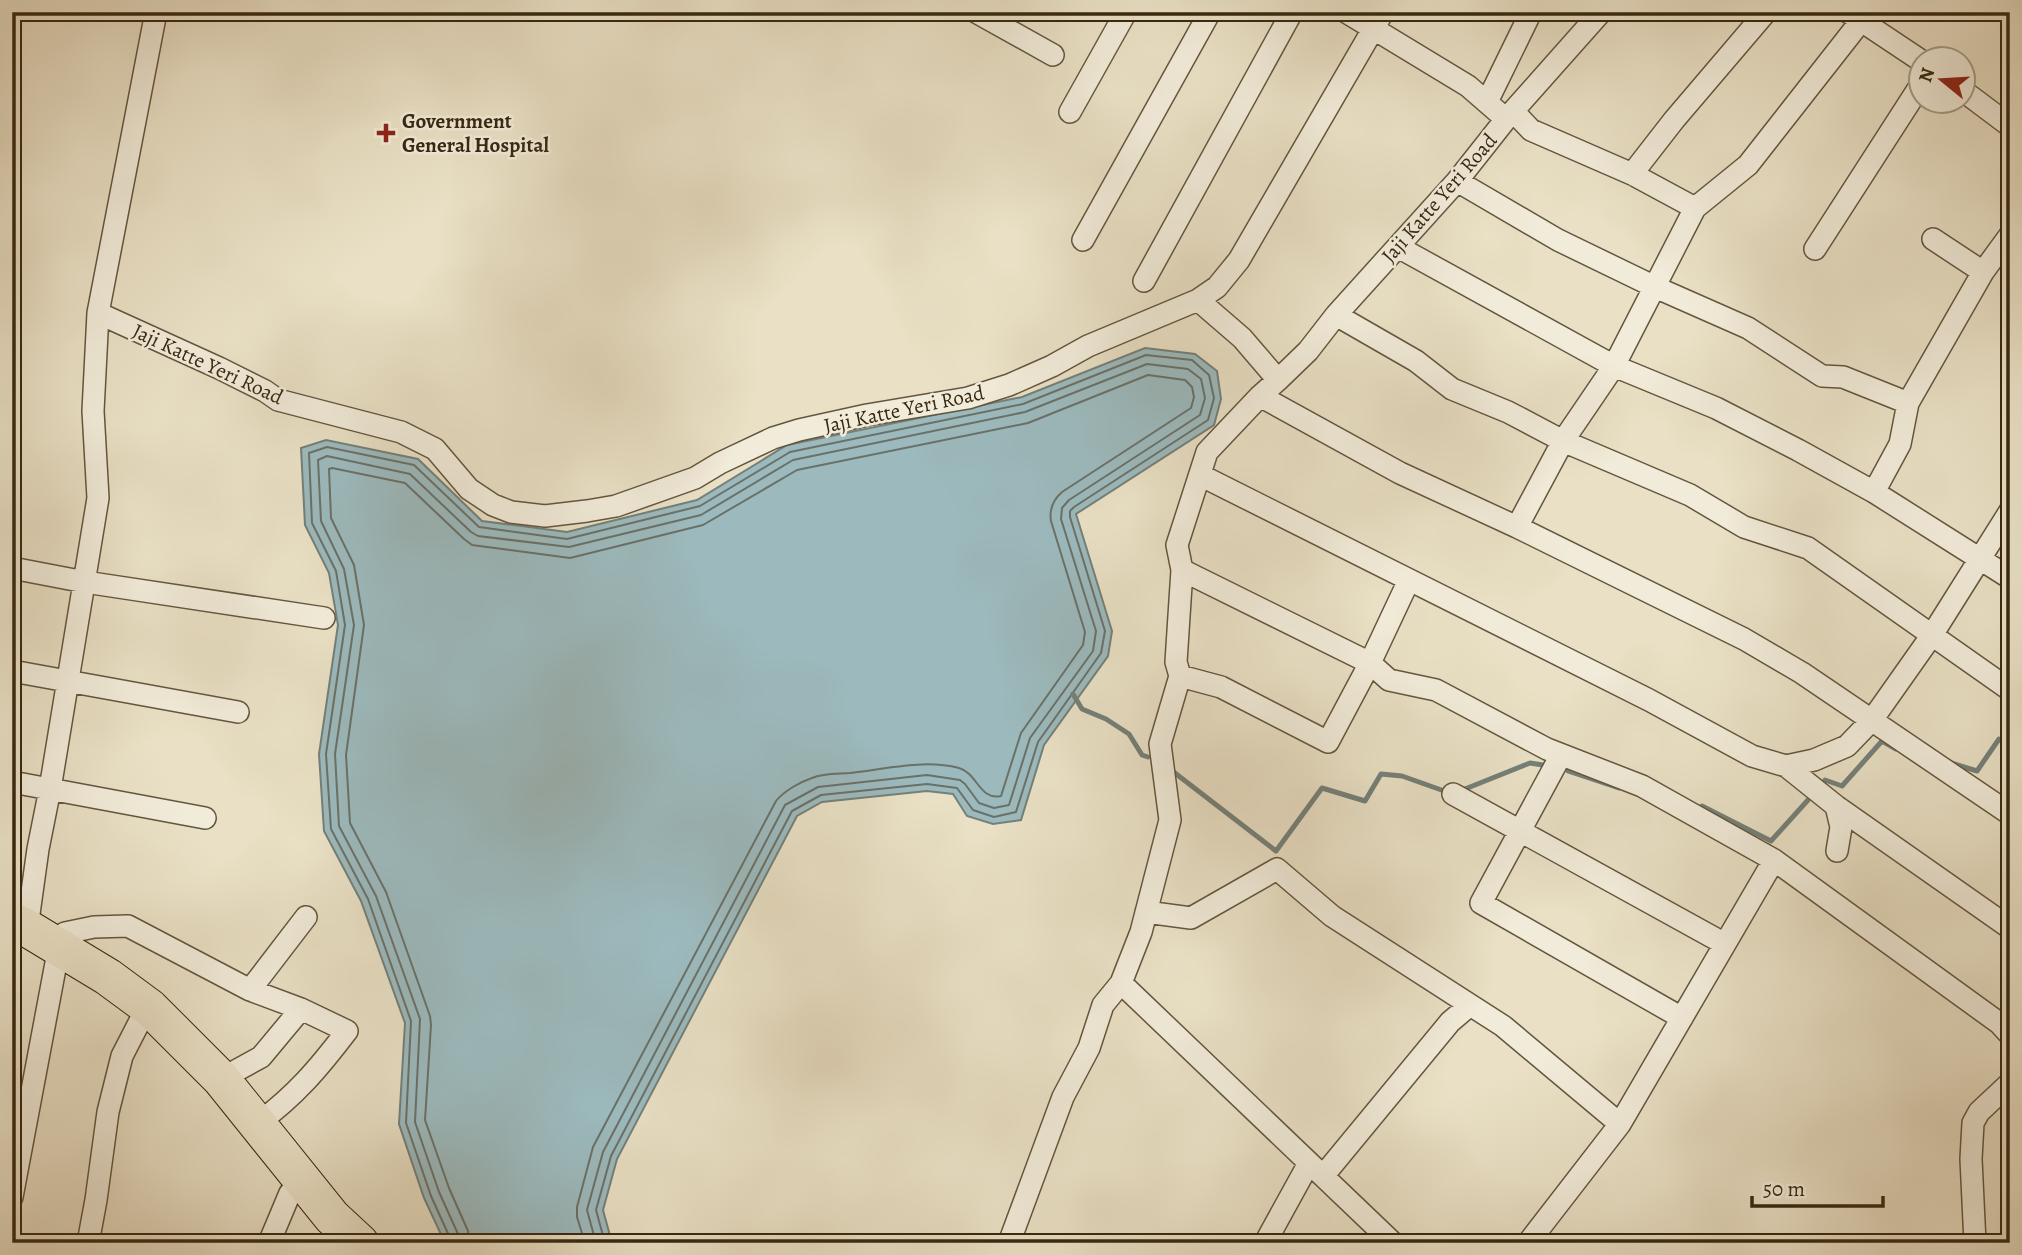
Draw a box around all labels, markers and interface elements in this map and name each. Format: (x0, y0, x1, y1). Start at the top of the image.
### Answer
north arrow (1906, 46, 1976, 116)
text: N (1912, 64, 1941, 86)
place label: Government General Hospital (402, 107, 550, 159)
marker: Government General Hospital (376, 123, 396, 143)
street label: Jaji Katte Yeri Road (1375, 127, 1504, 269)
street label: Jaji Katte Yeri Road (128, 317, 289, 411)
street label: Jaji Katte Yeri Road (821, 378, 987, 440)
scale bar (1752, 1164, 1884, 1208)
text: 50 m (1763, 1175, 1805, 1203)

